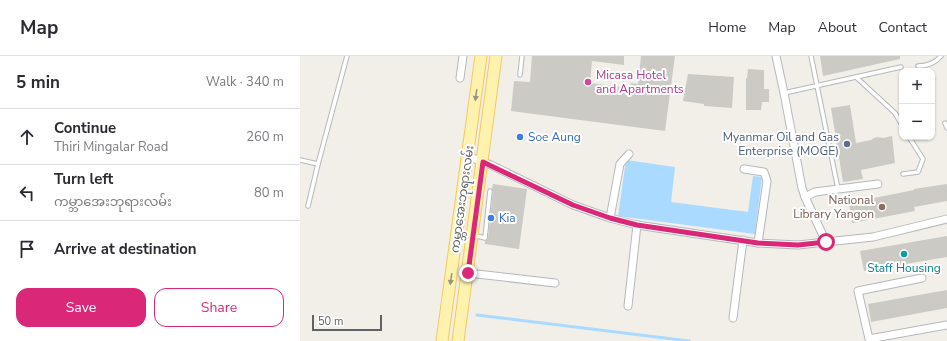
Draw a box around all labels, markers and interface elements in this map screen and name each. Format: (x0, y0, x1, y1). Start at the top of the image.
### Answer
text: Map (20, 15, 58, 41)
text: Home (708, 18, 746, 37)
text: Map (768, 18, 796, 37)
text: About (818, 18, 857, 37)
text: Contact (879, 18, 927, 37)
place label: Micasa Hotel and Apartments (596, 67, 684, 97)
map controls (899, 68, 935, 140)
button: + (899, 68, 935, 104)
text: 5 min (16, 71, 60, 94)
text: Walk · 340 m (206, 73, 284, 91)
marker: Micasa Hotel and Apartments (583, 77, 593, 87)
one-way arrow (473, 89, 479, 101)
button: − (899, 104, 935, 140)
text: Continue (54, 118, 116, 138)
icon: ahead (16, 126, 38, 148)
text: 260 m (246, 128, 284, 146)
place label: Soe Aung (528, 129, 581, 145)
place label: Myanmar Oil and Gas Enterprise (MOGE) (723, 129, 839, 159)
marker: Soe Aung (515, 132, 525, 142)
text: Thiri Mingalar Road (54, 138, 168, 156)
marker: Myanmar Oil and Gas Enterprise (MOGE) (842, 139, 852, 149)
street label: ကမ္ဘာအေးဘုရားလမ်း (446, 144, 479, 254)
text: Turn left (54, 169, 113, 189)
icon: left (16, 182, 38, 204)
text: 80 m (254, 184, 284, 202)
place label: National Library Yangon (793, 192, 874, 222)
text: ကမ္ဘာအေးဘုရားလမ်း (54, 193, 172, 211)
marker: National Library Yangon (877, 202, 887, 212)
place label: Kia (499, 210, 516, 226)
marker: Kia (486, 213, 496, 223)
route start (817, 233, 835, 251)
icon: arrive (16, 238, 38, 260)
text: Arrive at destination (54, 239, 197, 259)
marker: Staff Housing (899, 249, 909, 259)
place label: Staff Housing (867, 260, 941, 276)
route end (459, 264, 477, 282)
one-way arrow (448, 273, 454, 285)
button: Save (16, 288, 146, 327)
button: Share (154, 288, 284, 327)
scale bar (312, 313, 382, 332)
text: 50 m (318, 314, 343, 329)

